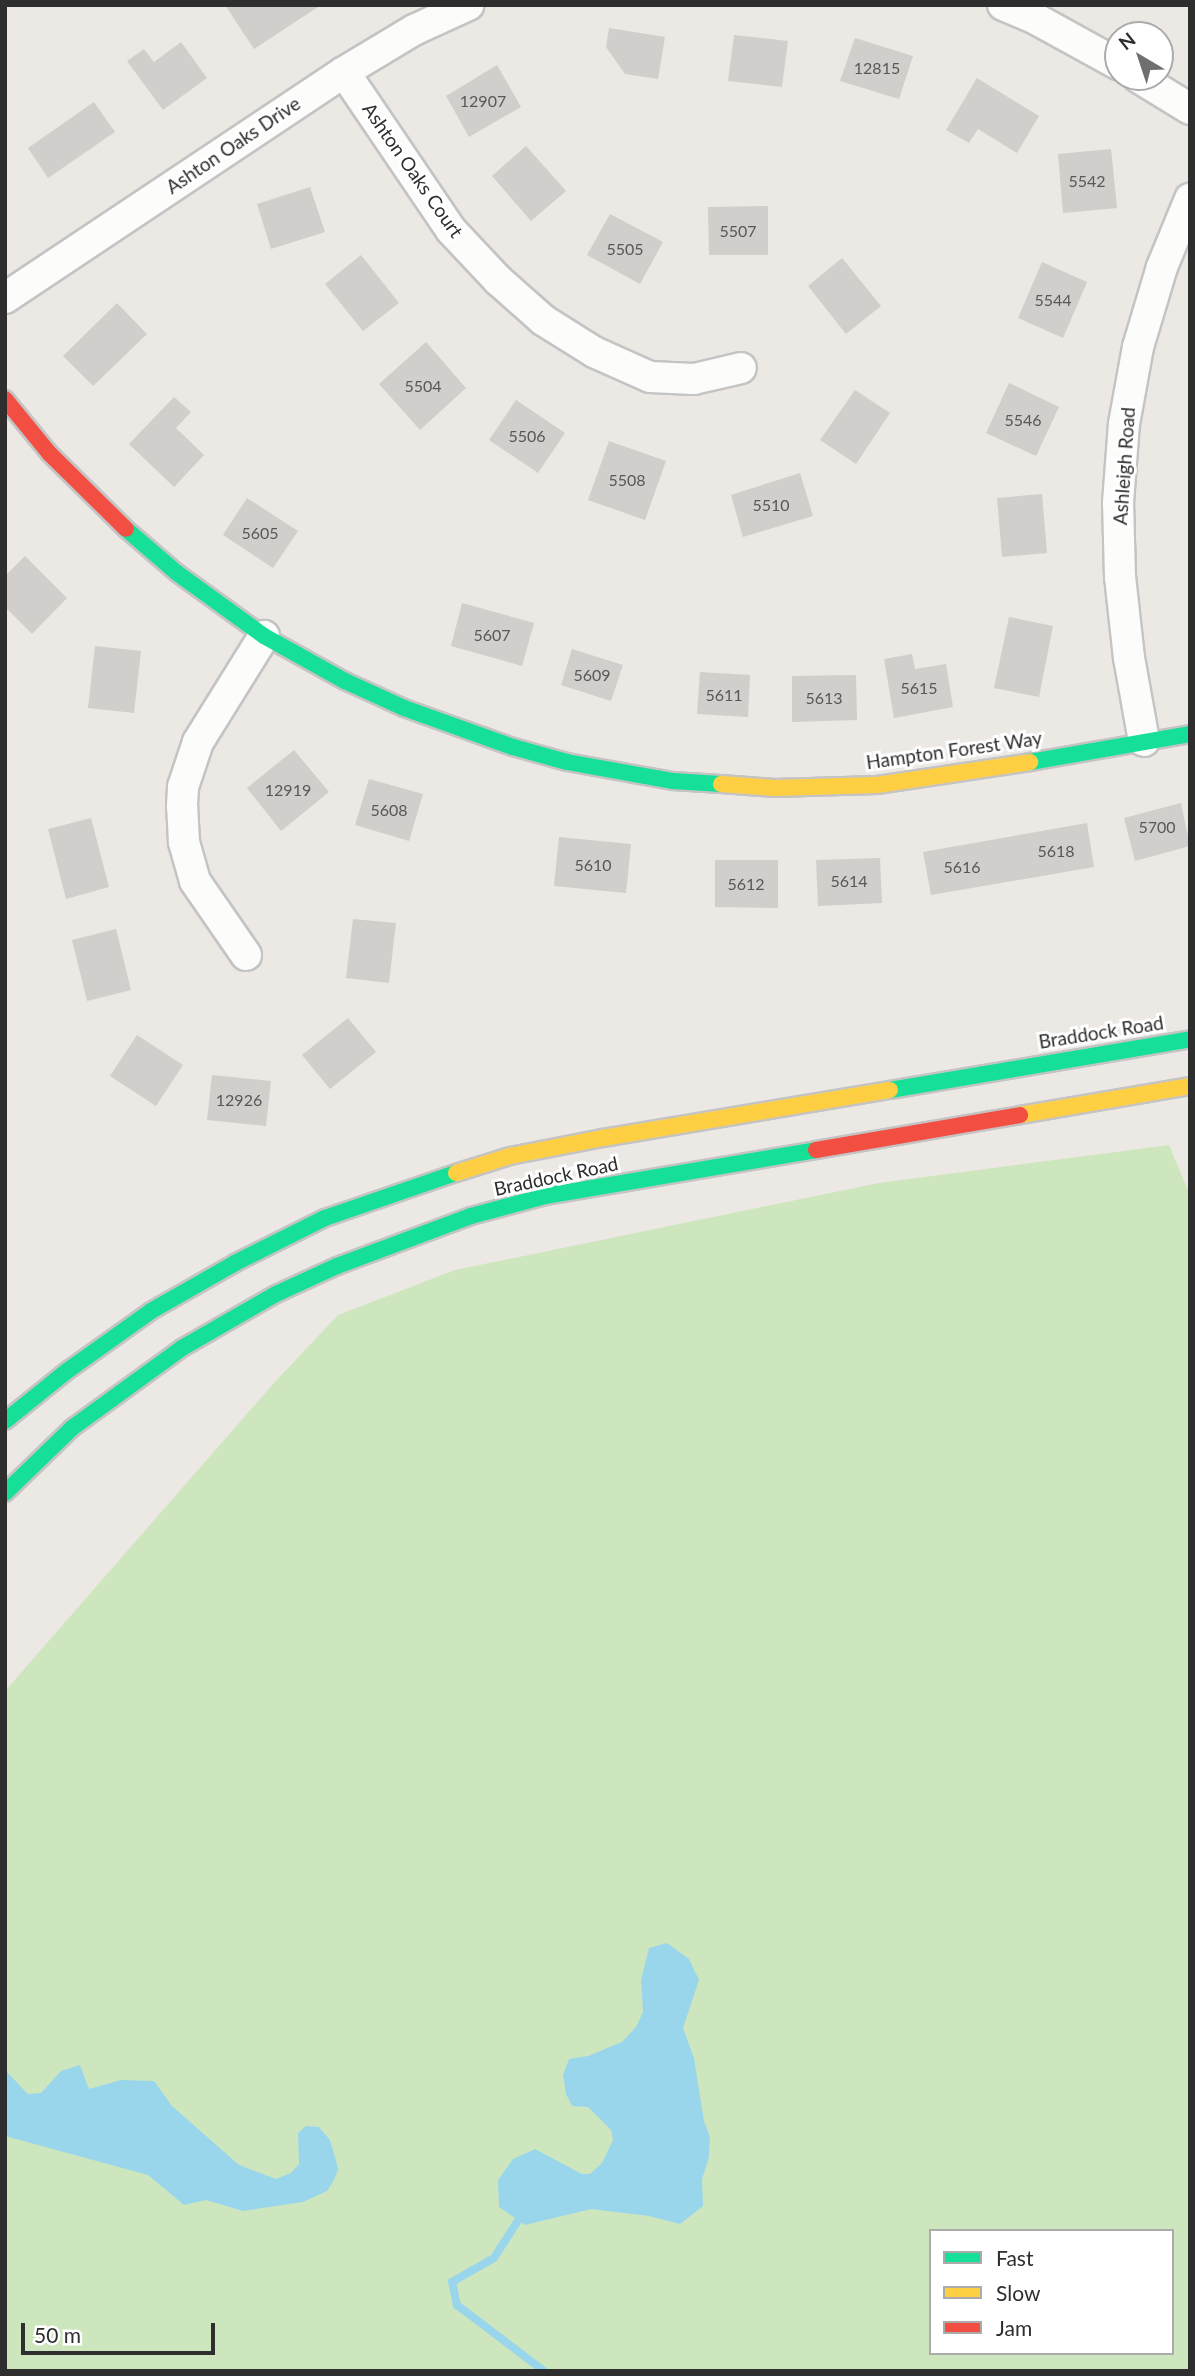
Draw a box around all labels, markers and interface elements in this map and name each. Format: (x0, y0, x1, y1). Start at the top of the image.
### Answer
north arrow (1104, 21, 1174, 91)
text: N (1114, 27, 1140, 54)
house number: 12815 (854, 58, 900, 78)
house number: 12907 (460, 91, 506, 111)
street label: Ashton Oaks Drive (162, 92, 304, 198)
street label: Ashton Oaks Court (358, 98, 468, 242)
house number: 5542 (1068, 171, 1106, 191)
house number: 5507 (719, 221, 757, 241)
house number: 5505 (606, 239, 644, 259)
house number: 5544 (1034, 290, 1072, 310)
house number: 5504 (404, 376, 442, 396)
street label: Ashleigh Road (1109, 406, 1139, 526)
house number: 5546 (1004, 410, 1042, 430)
house number: 5506 (508, 426, 546, 446)
house number: 5508 (608, 470, 646, 490)
house number: 5510 (752, 495, 790, 515)
house number: 5605 (241, 523, 279, 543)
house number: 5607 (473, 625, 511, 645)
house number: 5609 (573, 665, 611, 685)
house number: 5615 (900, 678, 938, 698)
house number: 5611 (705, 685, 743, 705)
house number: 5613 (805, 688, 843, 708)
street label: Hampton Forest Way (864, 726, 1044, 774)
house number: 12919 (265, 780, 311, 800)
house number: 5608 (370, 800, 408, 820)
house number: 5700 (1138, 817, 1176, 837)
house number: 5618 (1037, 841, 1075, 861)
house number: 5610 (574, 855, 612, 875)
house number: 5616 (943, 857, 981, 877)
house number: 5614 (830, 871, 868, 891)
house number: 5612 (727, 874, 765, 894)
street label: Braddock Road (1037, 1011, 1165, 1053)
house number: 12926 (216, 1090, 262, 1110)
street label: Braddock Road (492, 1152, 620, 1200)
legend (929, 2229, 1174, 2355)
text: Fast (996, 2245, 1033, 2270)
text: Slow (996, 2280, 1040, 2305)
scale bar (24, 2310, 219, 2354)
text: Jam (996, 2315, 1032, 2340)
text: 50 m (34, 2322, 81, 2347)

